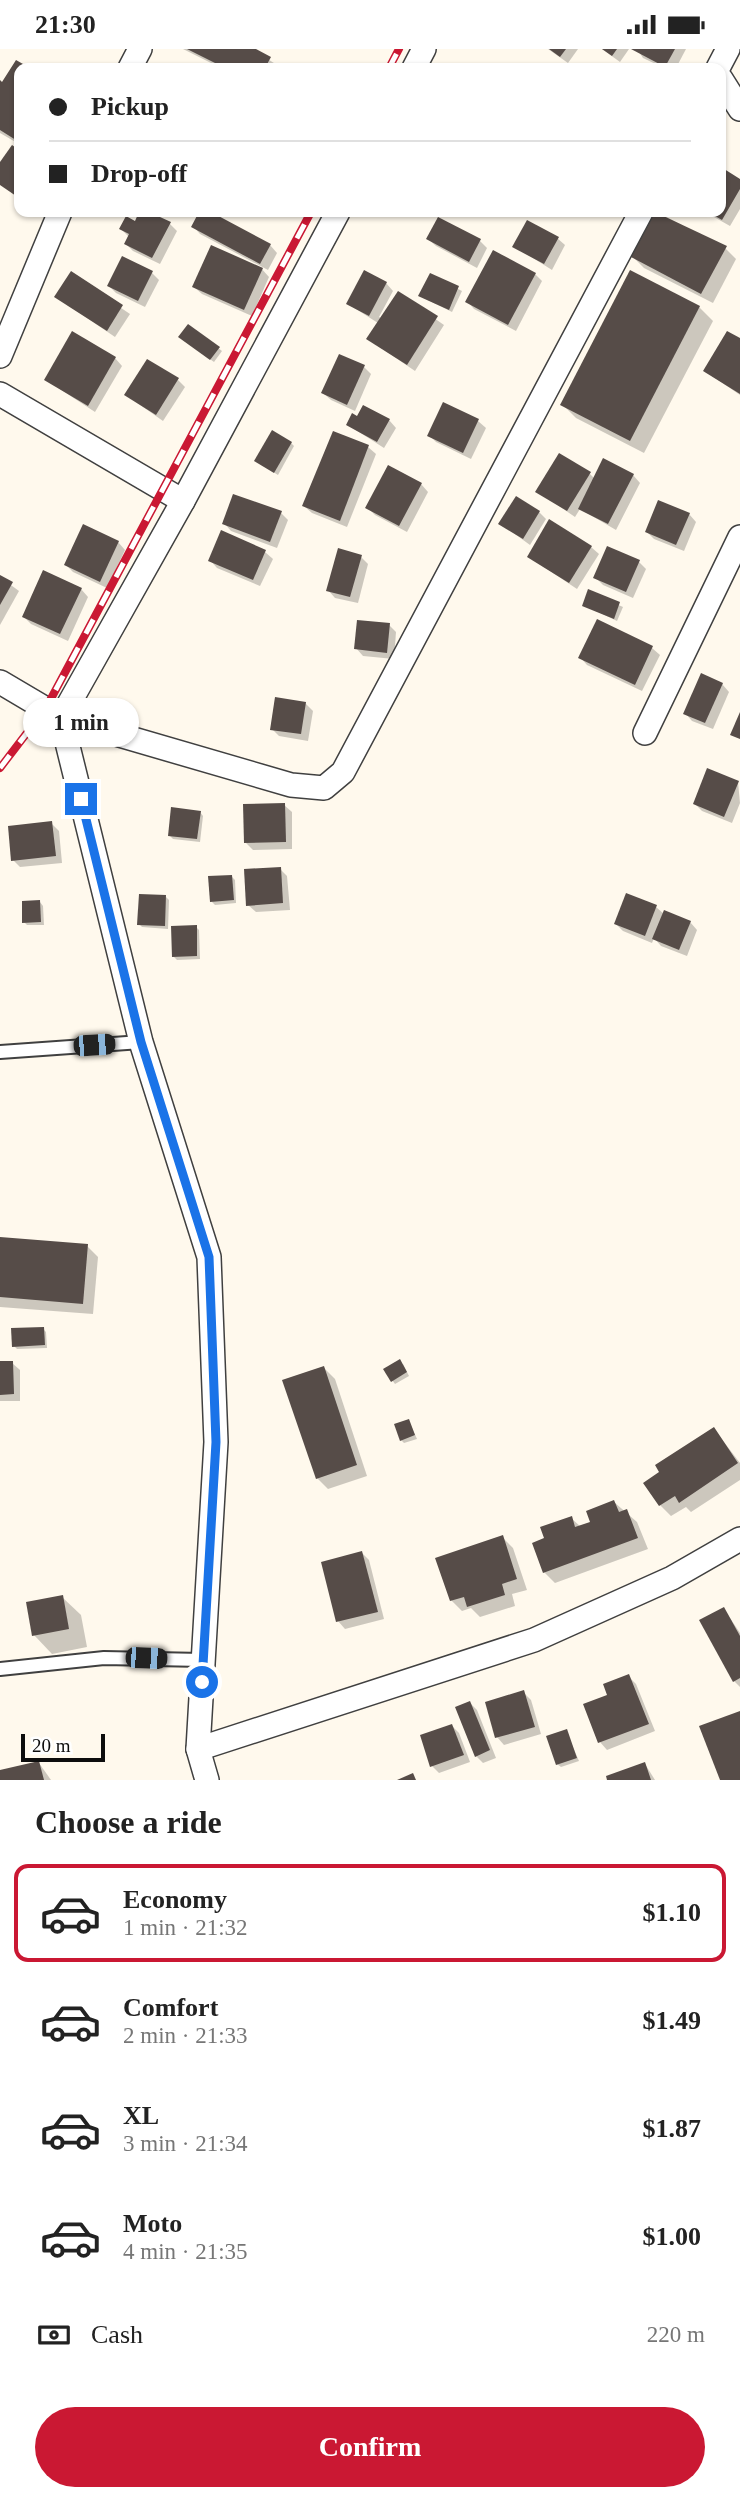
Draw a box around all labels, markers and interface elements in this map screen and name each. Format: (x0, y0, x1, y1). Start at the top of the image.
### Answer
text: 21:30 (35, 10, 96, 39)
text: Pickup (91, 92, 169, 121)
text: Drop-off (91, 159, 187, 188)
callout: 1 min (23, 697, 139, 747)
text: 1 min (53, 710, 109, 735)
route end (65, 783, 97, 815)
car (73, 1033, 116, 1057)
car (125, 1647, 168, 1669)
route start (186, 1666, 218, 1698)
scale bar (21, 1731, 105, 1763)
text: 20 m (32, 1735, 71, 1756)
text: Choose a ride (35, 1804, 222, 1840)
icon: car (39, 1882, 102, 1945)
text: Economy (123, 1885, 227, 1914)
text: $1.10 (643, 1898, 701, 1927)
text: 1 min · 21:32 (123, 1915, 248, 1940)
icon: car (39, 1990, 102, 2053)
text: Comfort (123, 1993, 218, 2022)
text: $1.49 (643, 2006, 701, 2035)
text: 2 min · 21:33 (123, 2023, 248, 2048)
icon: car (39, 2098, 102, 2161)
text: XL (123, 2101, 159, 2130)
text: $1.87 (643, 2114, 701, 2143)
text: 3 min · 21:34 (123, 2131, 248, 2156)
icon: car (39, 2206, 102, 2269)
text: Moto (123, 2209, 182, 2238)
text: $1.00 (643, 2222, 701, 2251)
text: 4 min · 21:35 (123, 2239, 248, 2264)
icon: cash (35, 2316, 73, 2354)
text: Cash (91, 2320, 143, 2349)
text: 220 m (647, 2322, 705, 2347)
button: Confirm (35, 2407, 705, 2487)

